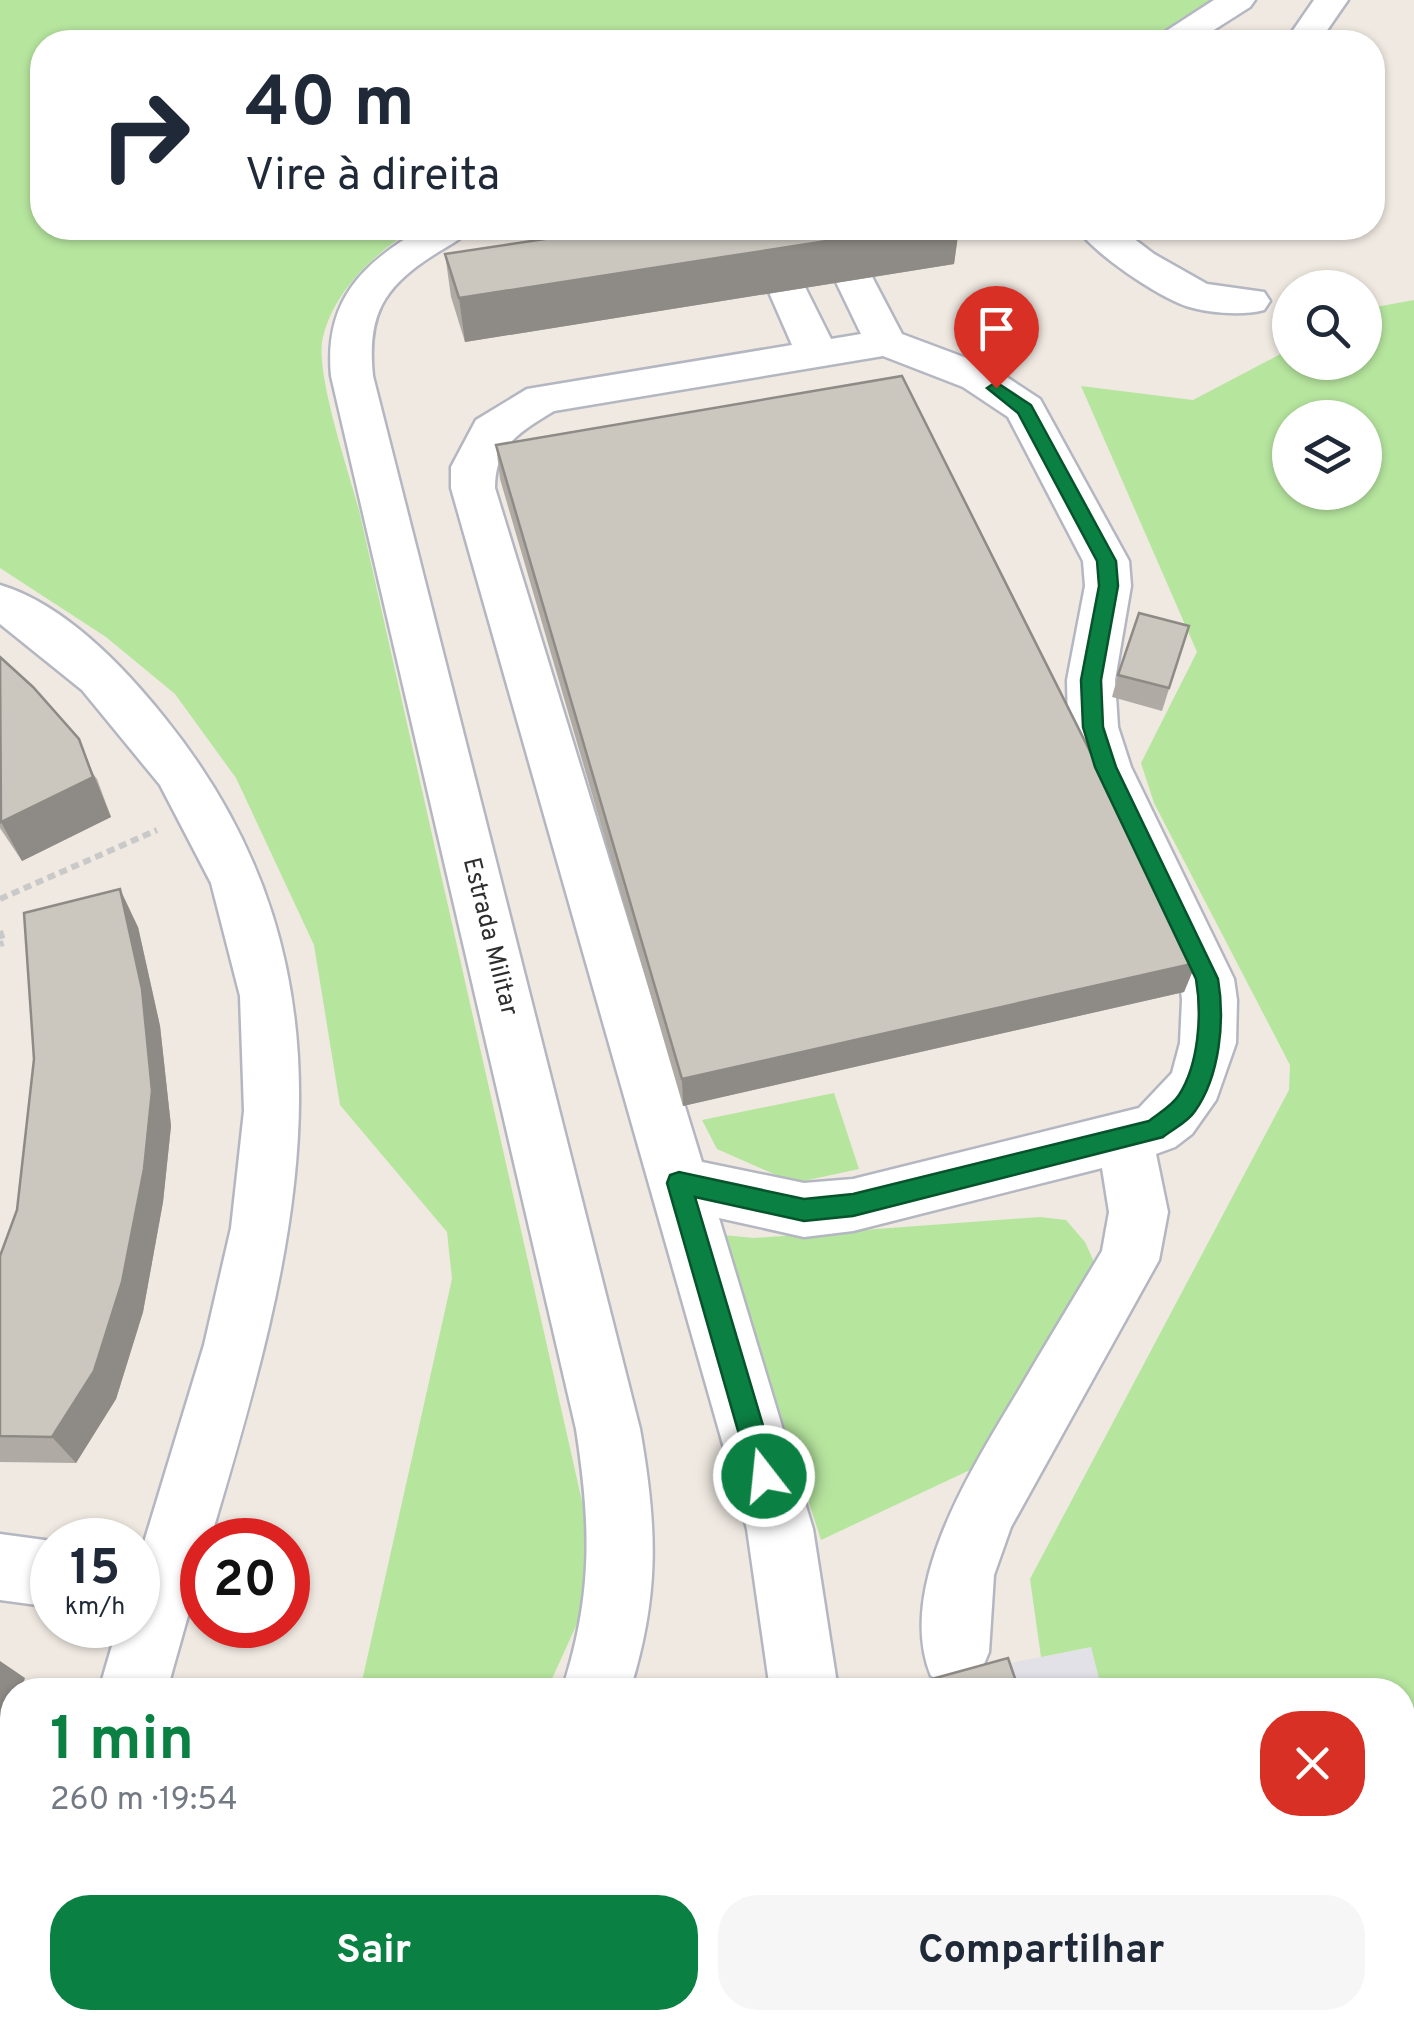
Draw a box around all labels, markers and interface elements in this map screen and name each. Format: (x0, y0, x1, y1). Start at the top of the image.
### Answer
text: 40 m (245, 62, 415, 151)
icon: right (80, 70, 210, 200)
text: Vire à direita (245, 149, 500, 206)
map controls (1272, 270, 1382, 510)
button: search (1272, 270, 1382, 380)
pin (954, 286, 1039, 389)
icon: arrive (969, 301, 1024, 356)
button: layers (1272, 400, 1382, 510)
street label: Estrada Militar (454, 855, 524, 1020)
position arrow (712, 1424, 816, 1528)
speed limit sign: 20 (180, 1518, 310, 1648)
text: 15 (70, 1539, 120, 1602)
text: km/h (65, 1592, 125, 1624)
text: 1 min (50, 1705, 194, 1781)
button: close (1260, 1711, 1365, 1816)
text: 260 m · 19:54 (50, 1781, 238, 1821)
button: Sair (50, 1895, 698, 2010)
button: Compartilhar (718, 1895, 1365, 2010)

